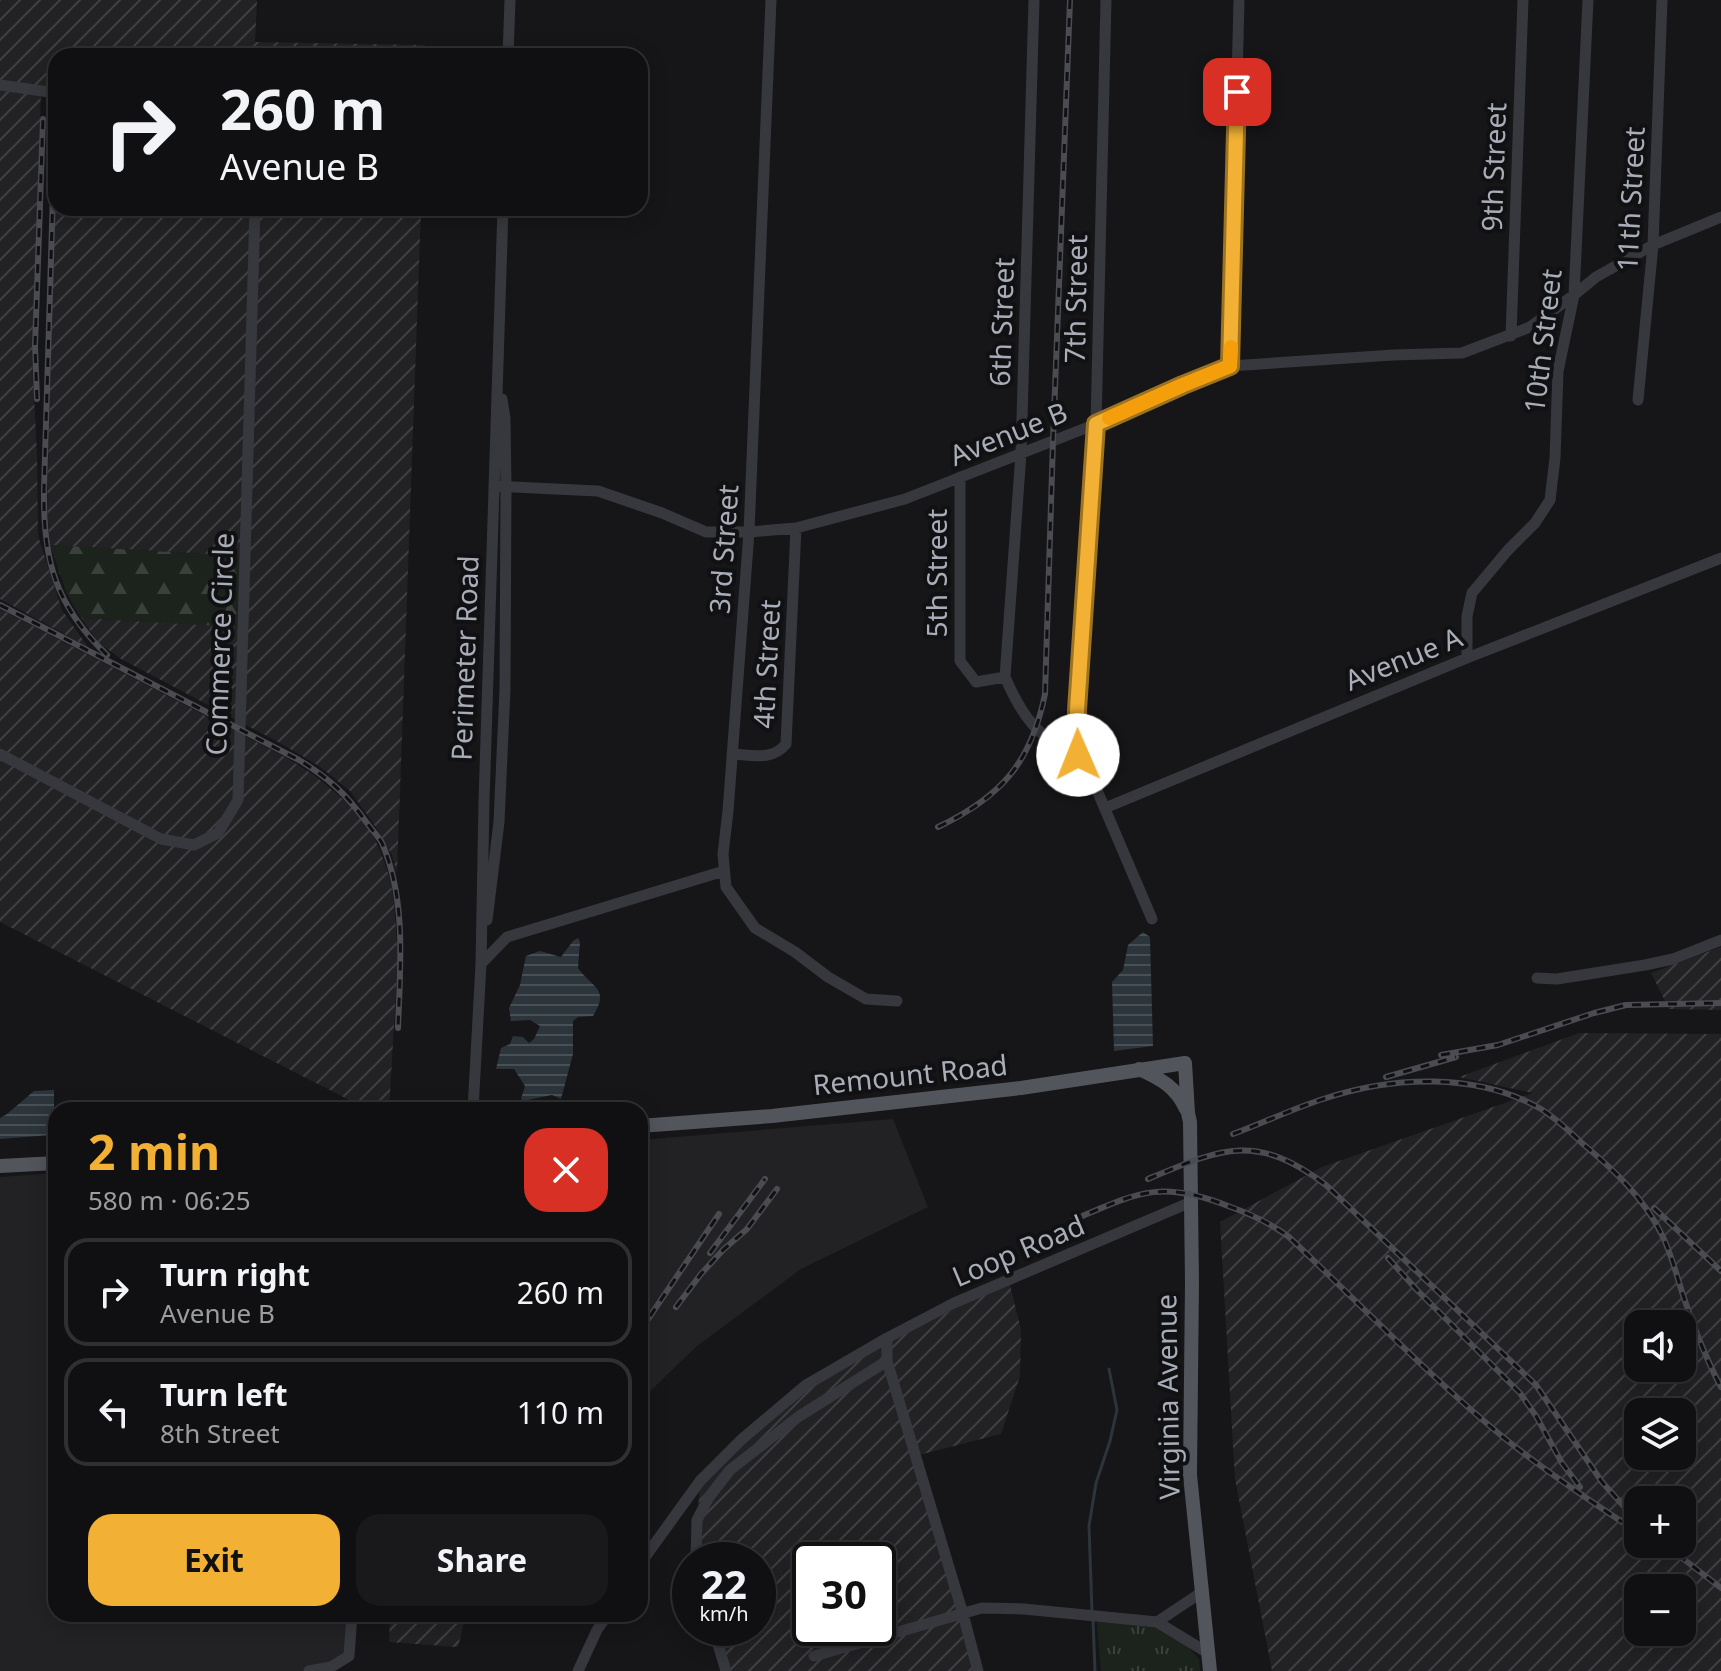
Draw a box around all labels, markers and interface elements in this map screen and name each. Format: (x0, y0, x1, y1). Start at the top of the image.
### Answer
pin (1203, 58, 1271, 126)
text: 260 m (220, 70, 385, 146)
icon: arrive (1215, 70, 1259, 114)
icon: right (88, 80, 192, 184)
street label: 9th Street (1472, 102, 1514, 232)
street label: 11th Street (1607, 126, 1653, 272)
text: Avenue B (220, 142, 379, 191)
street label: 7th Street (1055, 234, 1095, 364)
street label: 6th Street (980, 257, 1022, 387)
street label: 10th Street (1514, 267, 1570, 415)
street label: Avenue B (943, 392, 1073, 474)
street label: 3rd Street (700, 483, 746, 615)
street label: 5th Street (917, 509, 955, 637)
street label: Commerce Circle (196, 532, 242, 756)
street label: Perimeter Road (441, 555, 487, 761)
street label: 4th Street (744, 599, 788, 729)
street label: Avenue A (1339, 617, 1467, 699)
position arrow (1036, 713, 1120, 797)
street label: Remount Road (811, 1045, 1009, 1103)
text: 2 min (88, 1119, 220, 1184)
button: close (524, 1128, 608, 1212)
text: 580 m · 06:25 (88, 1182, 251, 1218)
street label: Loop Road (946, 1205, 1090, 1295)
text: Turn right (160, 1254, 310, 1295)
icon: right (92, 1270, 136, 1314)
text: 260 m (517, 1272, 604, 1313)
street label: Virginia Avenue (1146, 1294, 1188, 1500)
text: Avenue B (160, 1295, 275, 1331)
map controls (1624, 1310, 1696, 1646)
button: sound (1624, 1310, 1696, 1382)
text: Turn left (160, 1374, 288, 1415)
icon: left (92, 1390, 136, 1434)
text: 110 m (517, 1392, 604, 1433)
button: layers (1624, 1398, 1696, 1470)
text: 8th Street (160, 1415, 280, 1451)
button: + (1624, 1486, 1696, 1558)
button: Exit (88, 1514, 340, 1606)
button: Share (356, 1514, 608, 1606)
speed limit sign: 30 (792, 1542, 896, 1646)
text: 22 (701, 1556, 747, 1611)
button: − (1624, 1574, 1696, 1646)
text: km/h (699, 1600, 749, 1627)

